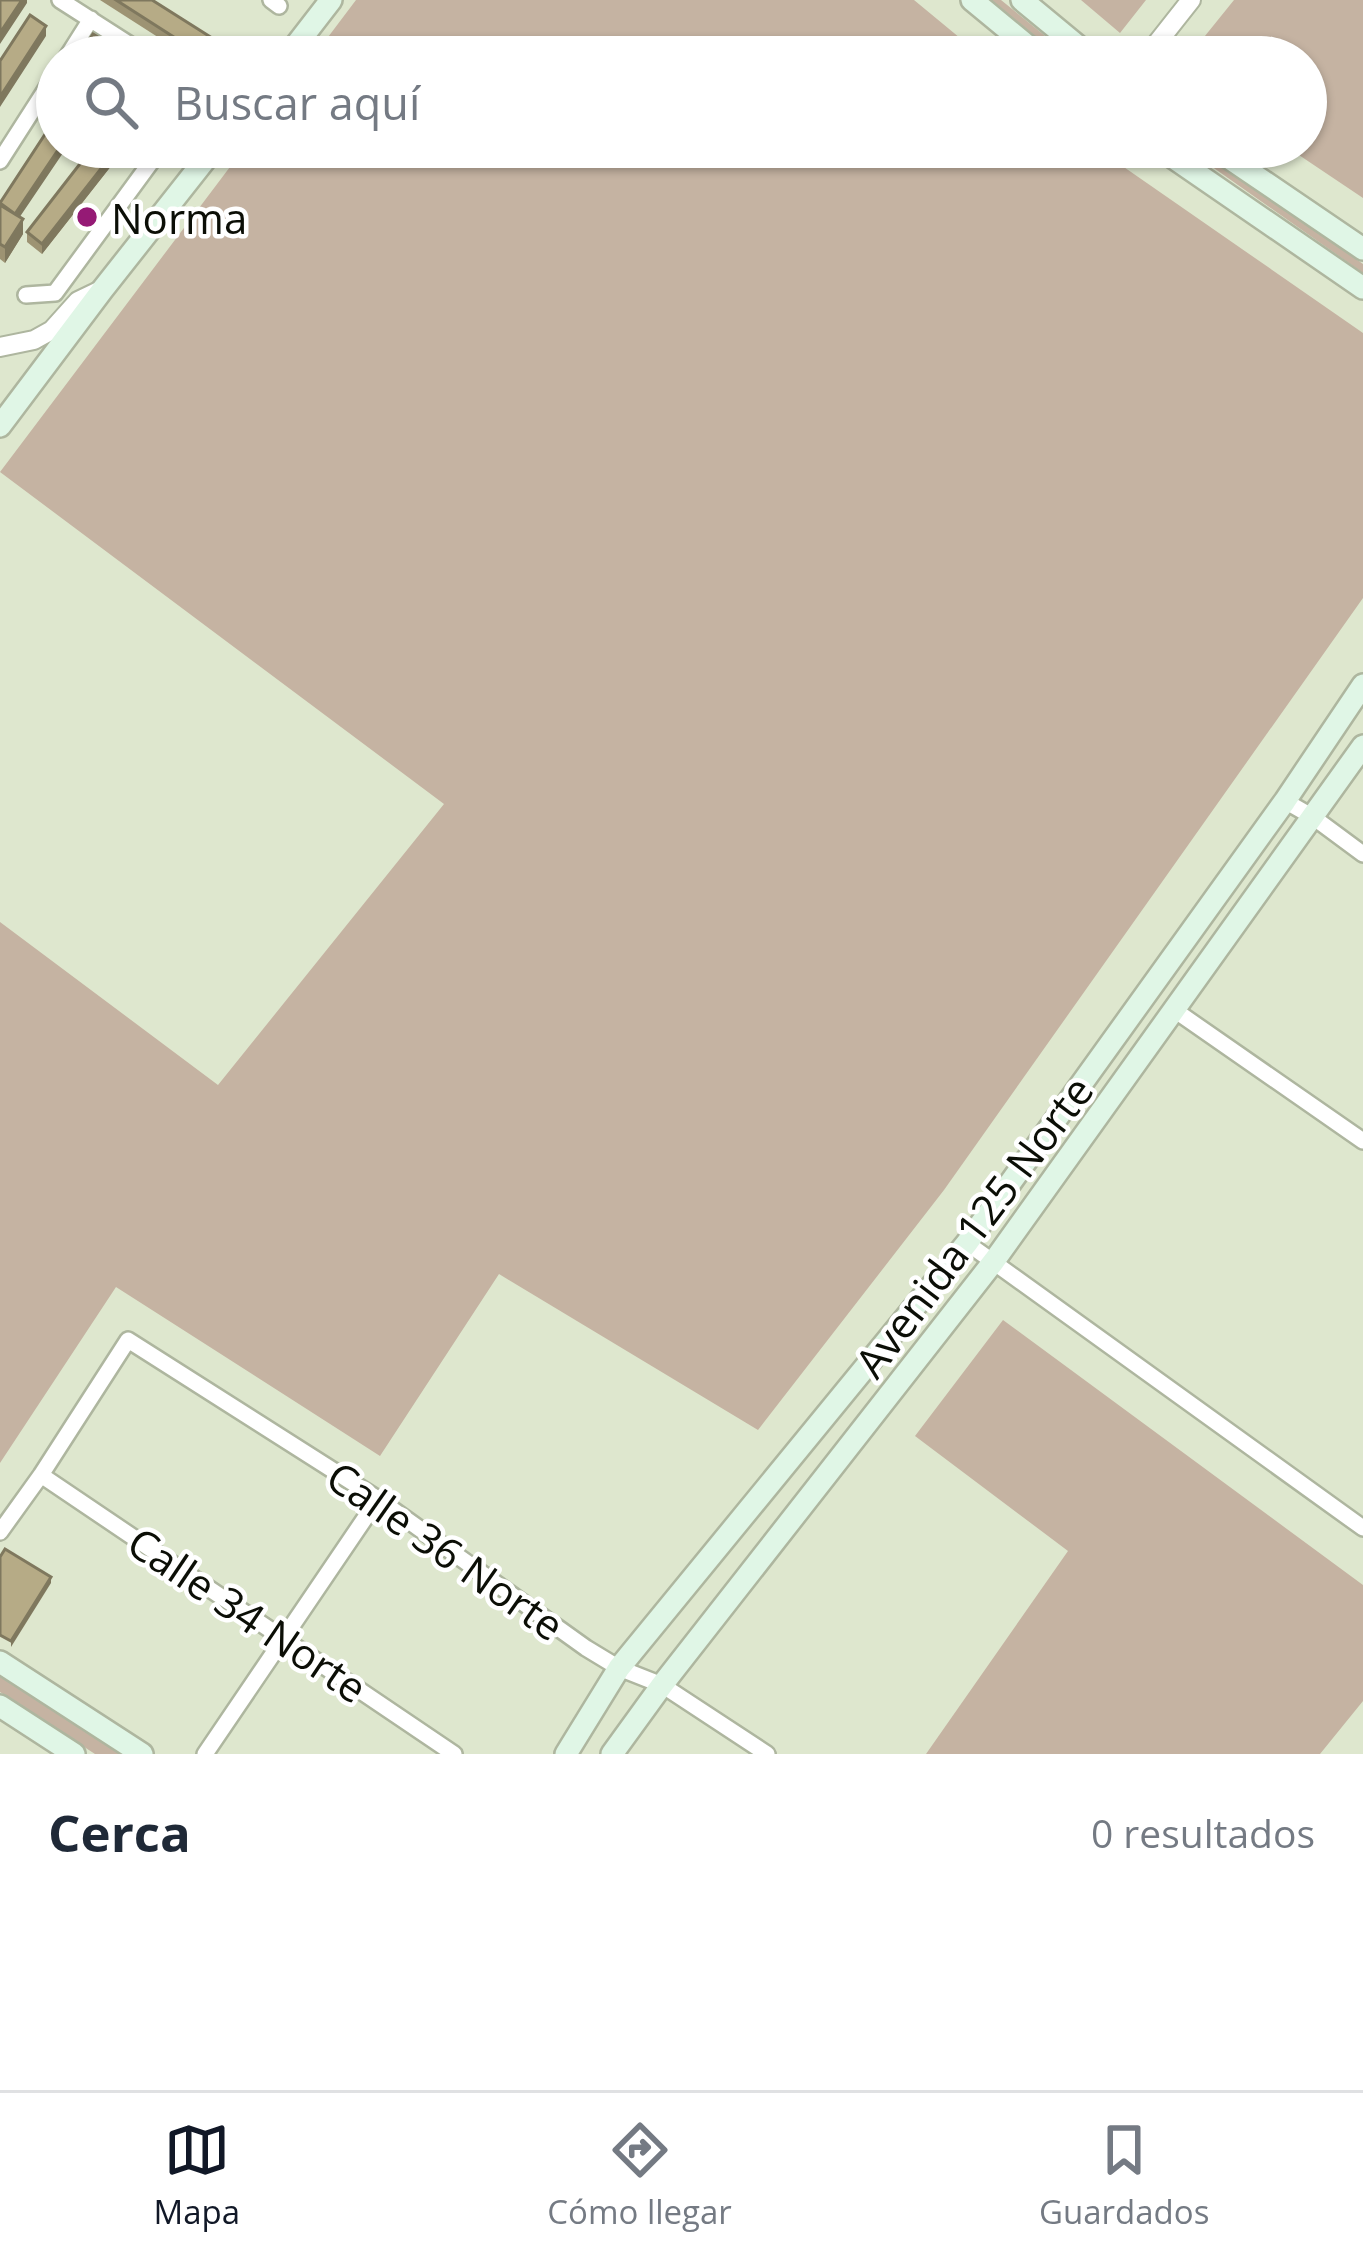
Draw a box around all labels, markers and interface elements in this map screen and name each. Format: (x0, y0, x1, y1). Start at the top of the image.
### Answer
search box (36, 36, 1327, 168)
icon: search (78, 69, 144, 135)
text: Buscar aquí (174, 72, 420, 133)
place label: Norma (111, 189, 247, 246)
marker: Norma (74, 204, 100, 230)
street label: Avenida 125 Norte (841, 1064, 1105, 1388)
street label: Calle 36 Norte (316, 1447, 576, 1653)
street label: Calle 34 Norte (117, 1513, 379, 1715)
text: Cerca (48, 1797, 191, 1867)
text: 0 resultados (1091, 1806, 1315, 1859)
tab: Mapa (154, 2117, 240, 2234)
tab: Cómo llegar (547, 2117, 732, 2234)
tab: Guardados (1039, 2117, 1209, 2234)

